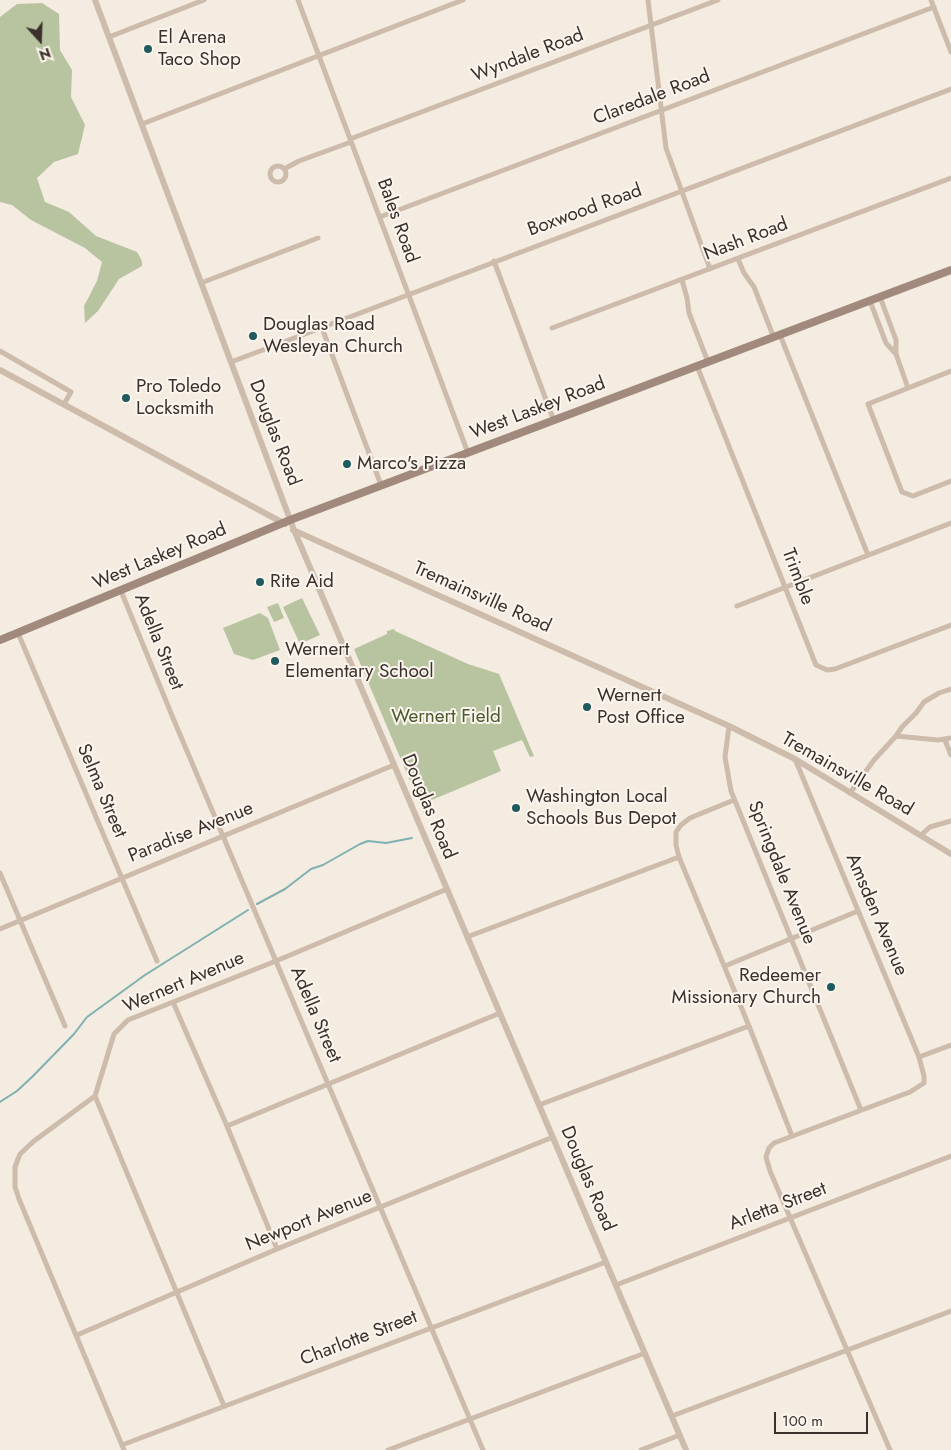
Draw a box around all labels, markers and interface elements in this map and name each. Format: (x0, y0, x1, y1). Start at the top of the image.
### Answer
north arrow (15, 15, 65, 65)
street label: Wyndale Road (469, 24, 587, 88)
place label: El Arena Taco Shop (158, 27, 241, 71)
text: N (36, 43, 54, 65)
marker: El Arena Taco Shop (142, 43, 154, 55)
street label: Claredale Road (590, 65, 714, 131)
street label: Bales Road (371, 176, 423, 266)
street label: Boxwood Road (525, 180, 645, 242)
street label: Nash Road (701, 214, 791, 266)
place label: Douglas Road Wesleyan Church (263, 314, 403, 358)
marker: Douglas Road Wesleyan Church (247, 330, 259, 342)
street label: West Laskey Road (467, 373, 609, 445)
place label: Pro Toledo Locksmith (136, 376, 221, 420)
street label: Douglas Road (243, 377, 305, 489)
marker: Pro Toledo Locksmith (120, 392, 132, 404)
place label: Marco's Pizza (357, 453, 466, 475)
marker: Marco's Pizza (341, 458, 353, 470)
street label: West Laskey Road (90, 519, 230, 595)
street label: Trimble (776, 546, 818, 608)
street label: Tremainsville Road (410, 557, 554, 639)
place label: Rite Aid (270, 571, 334, 593)
marker: Rite Aid (254, 576, 266, 588)
street label: Adella Street (128, 590, 188, 694)
place label: Wernert Elementary School (285, 639, 434, 683)
marker: Wernert Elementary School (269, 655, 281, 667)
place label: Wernert Post Office (597, 685, 685, 729)
marker: Wernert Post Office (581, 701, 593, 713)
park label: Wernert Field (391, 706, 501, 728)
street label: Tremainsville Road (777, 728, 917, 822)
street label: Selma Street (71, 741, 131, 841)
street label: Douglas Road (396, 751, 460, 863)
place label: Washington Local Schools Bus Depot (526, 786, 676, 830)
street label: Paradise Avenue (125, 798, 257, 868)
street label: Springdale Avenue (742, 798, 820, 948)
marker: Washington Local Schools Bus Depot (510, 802, 522, 814)
street label: Amsden Avenue (840, 850, 912, 980)
street label: Wernert Avenue (120, 947, 248, 1019)
street label: Adella Street (285, 964, 345, 1066)
place label: Redeemer Missionary Church (672, 965, 821, 1009)
marker: Redeemer Missionary Church (825, 981, 837, 993)
street label: Douglas Road (555, 1123, 619, 1235)
street label: Arletta Street (726, 1178, 830, 1236)
street label: Newport Avenue (242, 1185, 376, 1257)
street label: Charlotte Street (297, 1306, 421, 1372)
scale bar (776, 1402, 870, 1434)
text: 100 m (782, 1410, 823, 1432)

